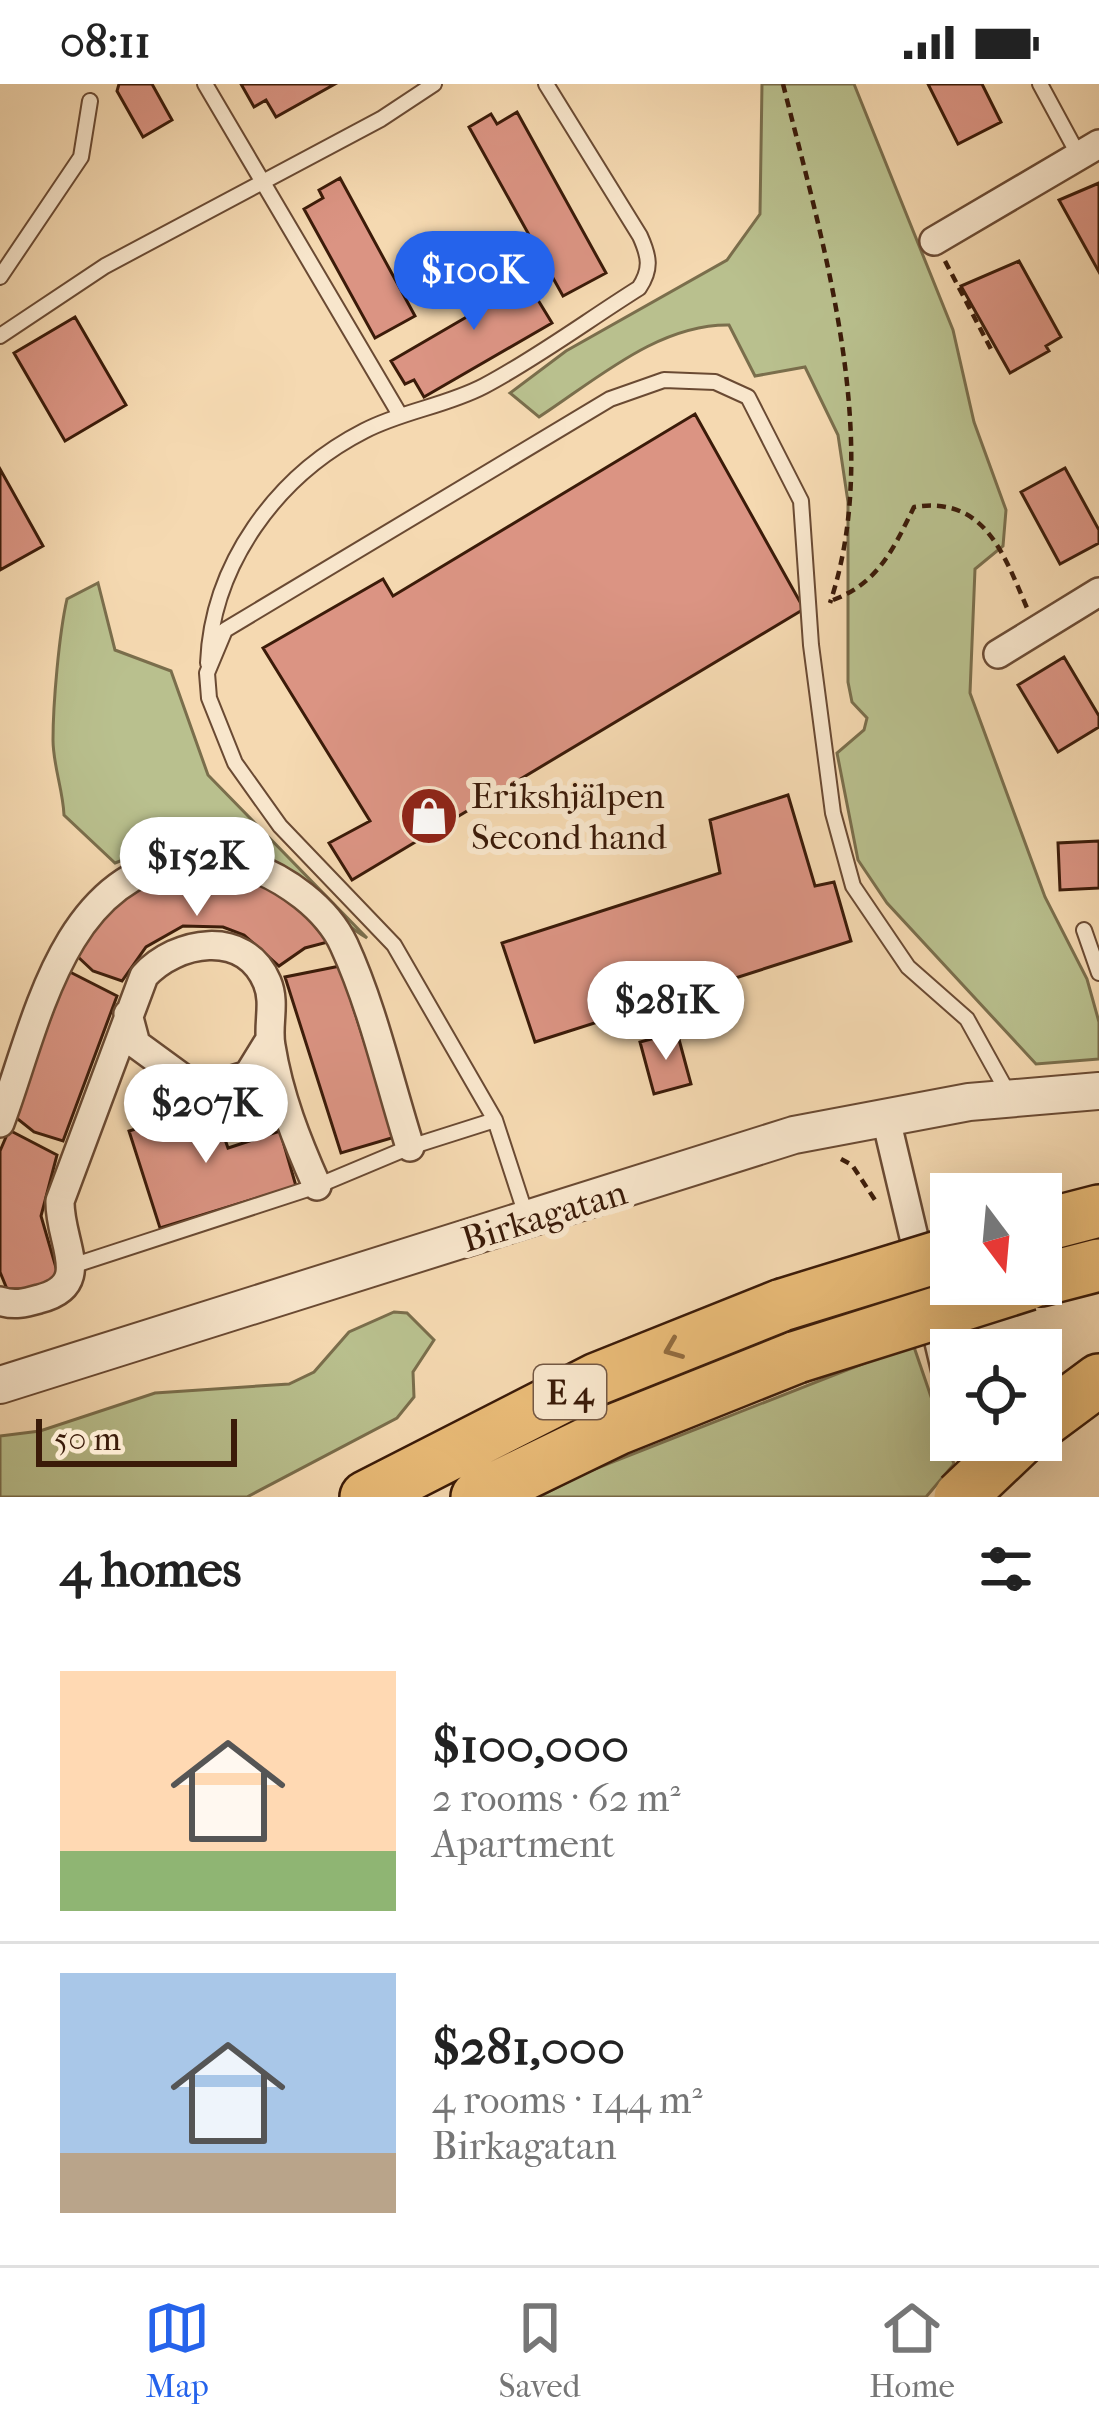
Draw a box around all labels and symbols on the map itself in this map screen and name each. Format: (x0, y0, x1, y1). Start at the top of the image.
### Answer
pin: $100K (390, 231, 558, 333)
place label: Erikshjälpen Second hand (471, 775, 667, 858)
shop icon: Erikshjälpen Second hand (398, 785, 460, 847)
pin: $152K (113, 817, 281, 919)
pin: $281K (582, 961, 750, 1063)
pin: $207K (122, 1064, 290, 1166)
street label: Birkagatan (457, 1171, 632, 1261)
north arrow (930, 1173, 1062, 1305)
one-way arrow (664, 1334, 685, 1359)
road number: E 4 (534, 1365, 606, 1419)
scale bar (36, 1413, 237, 1466)

